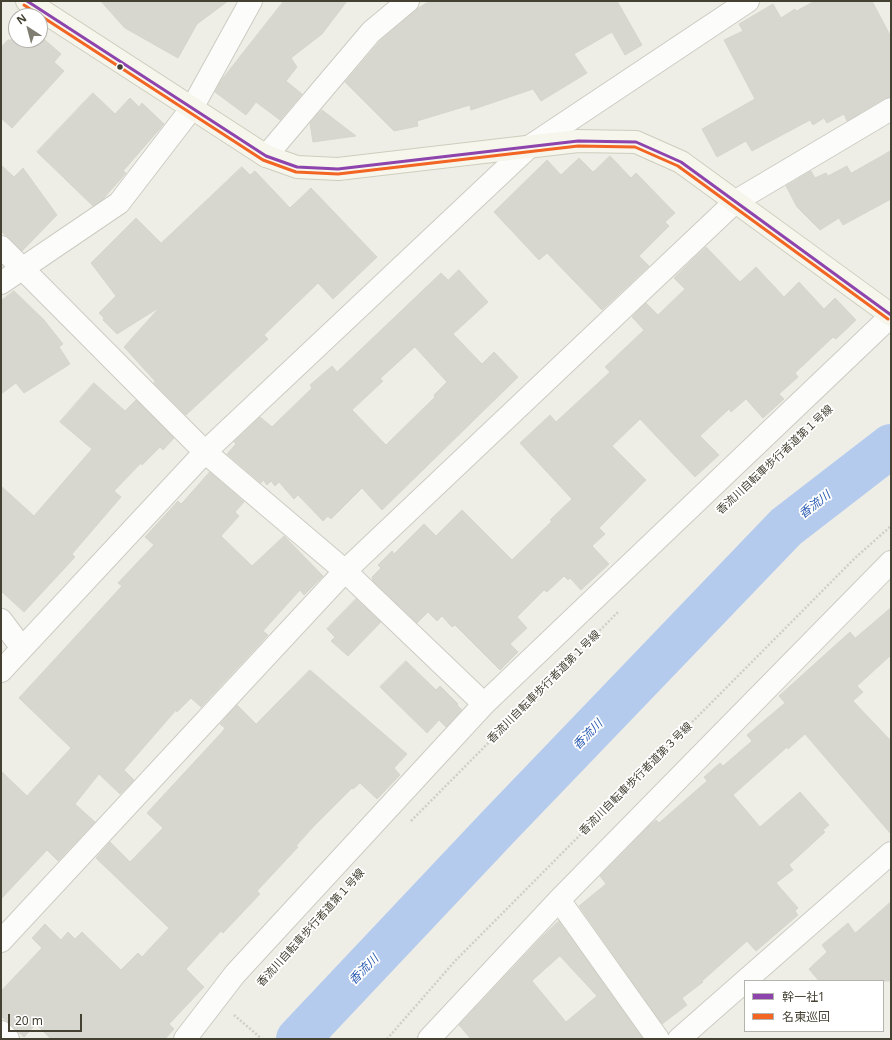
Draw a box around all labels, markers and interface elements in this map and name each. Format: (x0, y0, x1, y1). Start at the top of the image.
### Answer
north arrow (8, 8, 48, 48)
text: N (13, 10, 29, 27)
unlabelled marker (115, 62, 125, 72)
street label: 香流川自転車歩行者道第１号線 (714, 403, 836, 517)
water label: 香流川 (796, 488, 834, 522)
street label: 香流川自転車歩行者道第１号線 (485, 628, 603, 746)
water label: 香流川 (570, 717, 606, 753)
street label: 香流川自転車歩行者道第３号線 (577, 720, 695, 838)
street label: 香流川自転車歩行者道第１号線 (255, 866, 367, 990)
water label: 香流川 (346, 952, 382, 988)
legend (744, 980, 884, 1032)
text: 幹一社1 (782, 988, 825, 1005)
scale bar (10, 1006, 84, 1032)
text: 名東巡回 (782, 1008, 830, 1025)
text: 20 m (15, 1012, 43, 1029)

